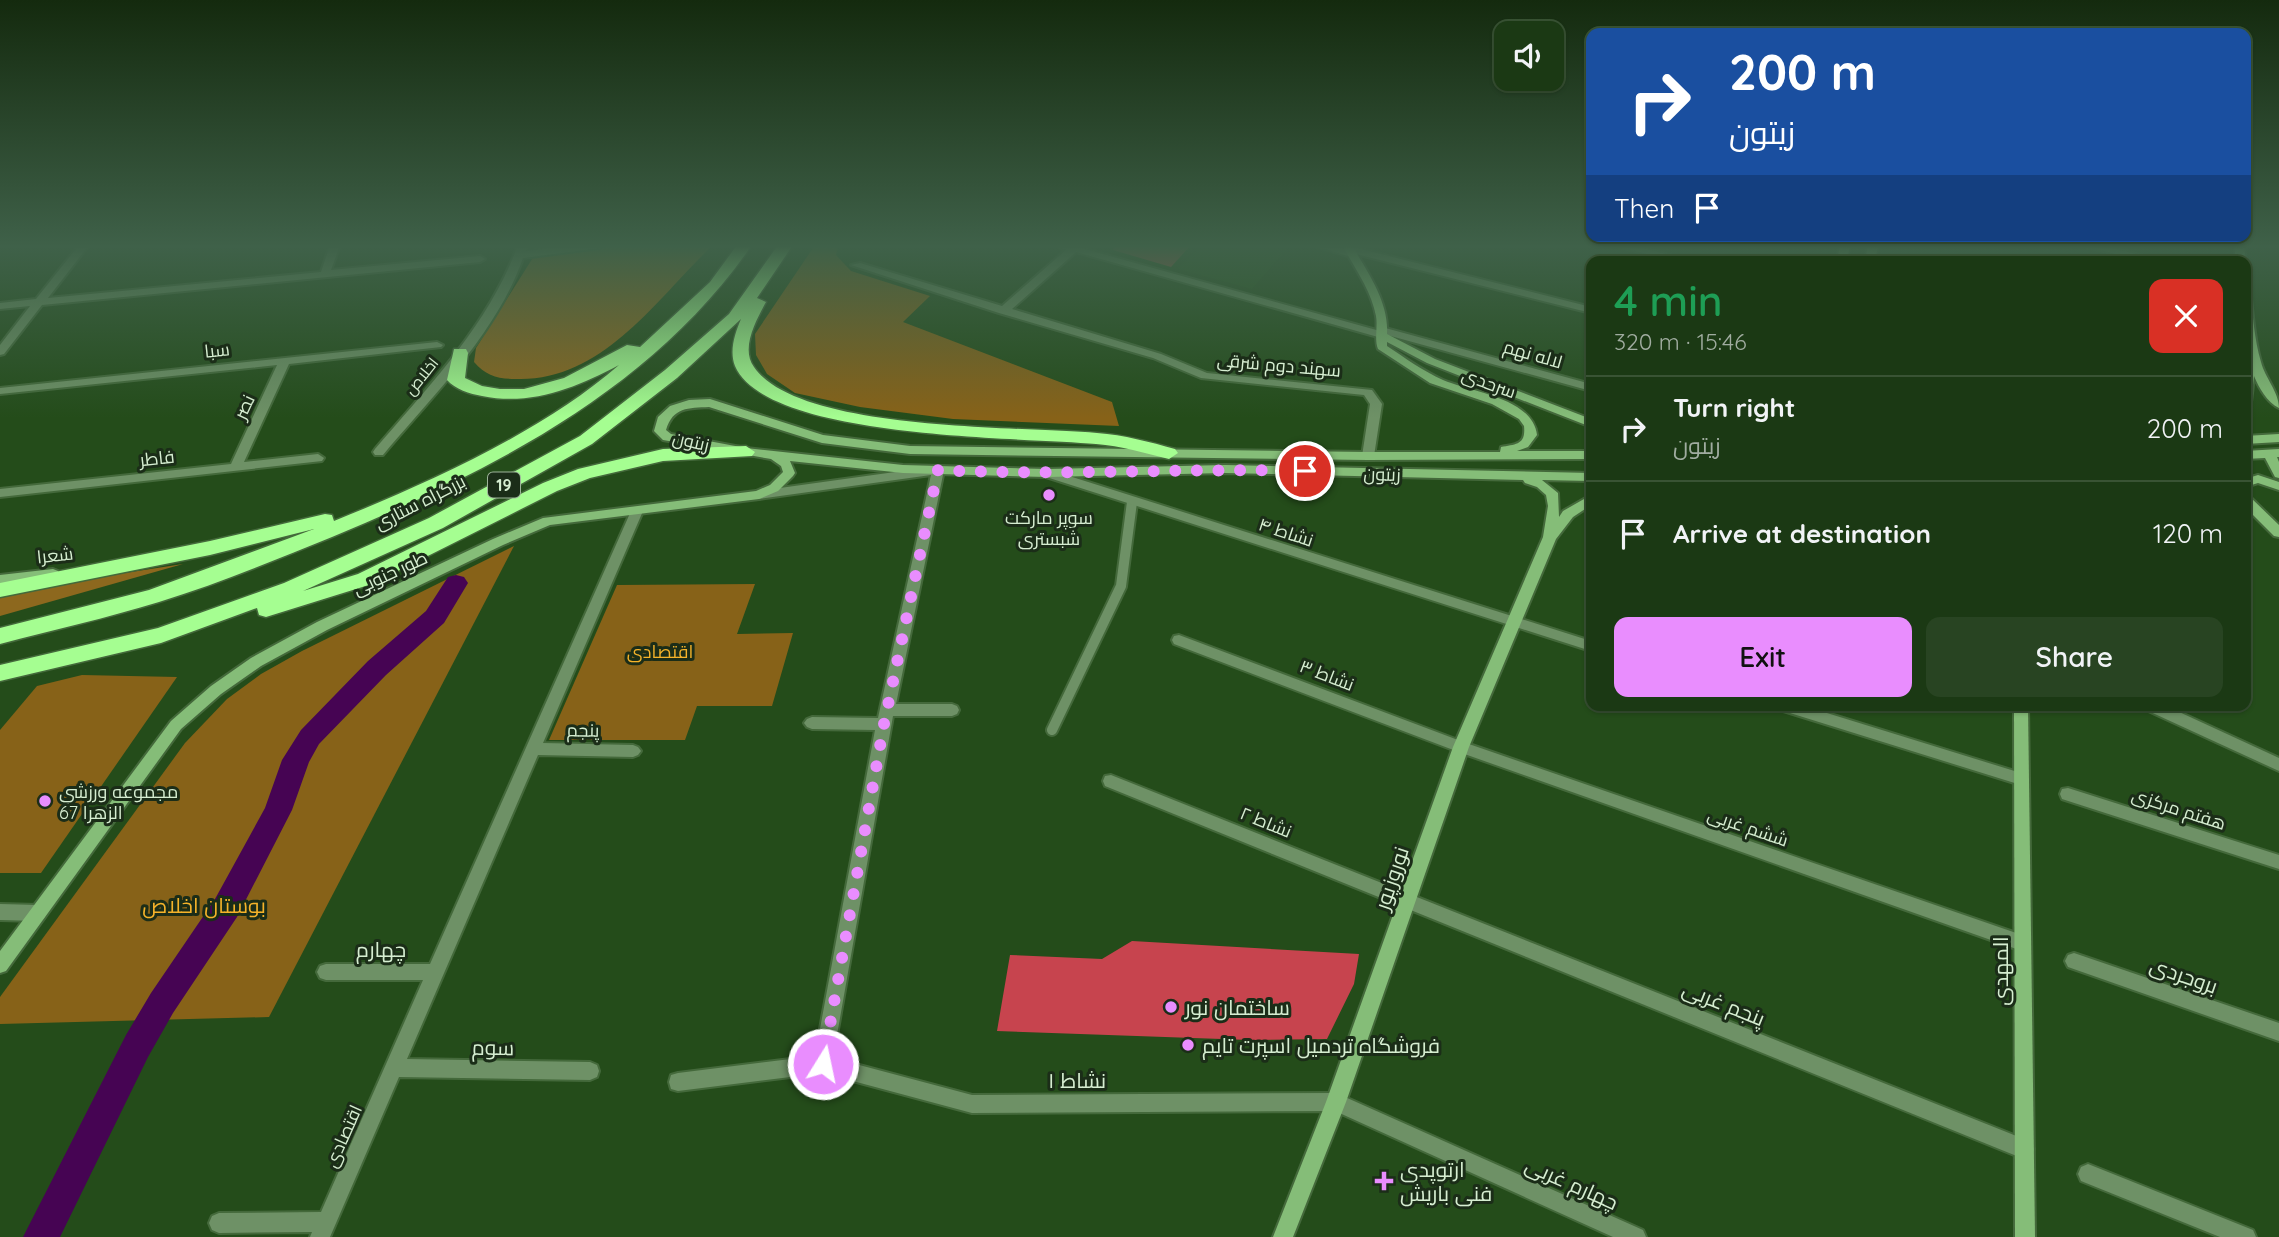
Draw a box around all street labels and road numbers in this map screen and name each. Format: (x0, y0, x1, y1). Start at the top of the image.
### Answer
street label: لاله نهم (1501, 335, 1565, 374)
street label: سبا (203, 337, 231, 363)
street label: سهند دوم شرقی (1216, 348, 1342, 383)
street label: اخلاص (400, 353, 443, 400)
street label: سرحدی (1459, 363, 1519, 403)
street label: نصر (228, 391, 260, 424)
street label: زیتون (670, 426, 712, 456)
street label: فاطر (137, 445, 176, 471)
street label: زیتون (1363, 462, 1401, 486)
street label: بزرگراه ستاری (371, 469, 469, 535)
road number: 19 (488, 472, 520, 498)
street label: نشاط ۴ (1256, 512, 1316, 552)
street label: شعرا (36, 542, 74, 568)
street label: طور جنوبی (349, 546, 431, 600)
street label: نشاط ۳ (1297, 654, 1357, 696)
street label: پنجم (566, 718, 600, 743)
street label: هفتم مرکزی (2129, 783, 2229, 836)
street label: نشاط ۲ (1237, 801, 1295, 843)
street label: ششم غربی (1704, 802, 1791, 852)
street label: نوروزپور (1368, 843, 1416, 915)
street label: چهارم (356, 936, 406, 964)
street label: المهدی (1987, 936, 2014, 1006)
street label: بروجردی (2146, 951, 2221, 1000)
street label: پنجم غربی (1678, 975, 1770, 1033)
street label: سوم (471, 1034, 515, 1062)
street label: نشاط ۱ (1048, 1067, 1106, 1093)
street label: اقتصادی (319, 1101, 367, 1171)
street label: چهارم غربی (1521, 1151, 1623, 1217)

